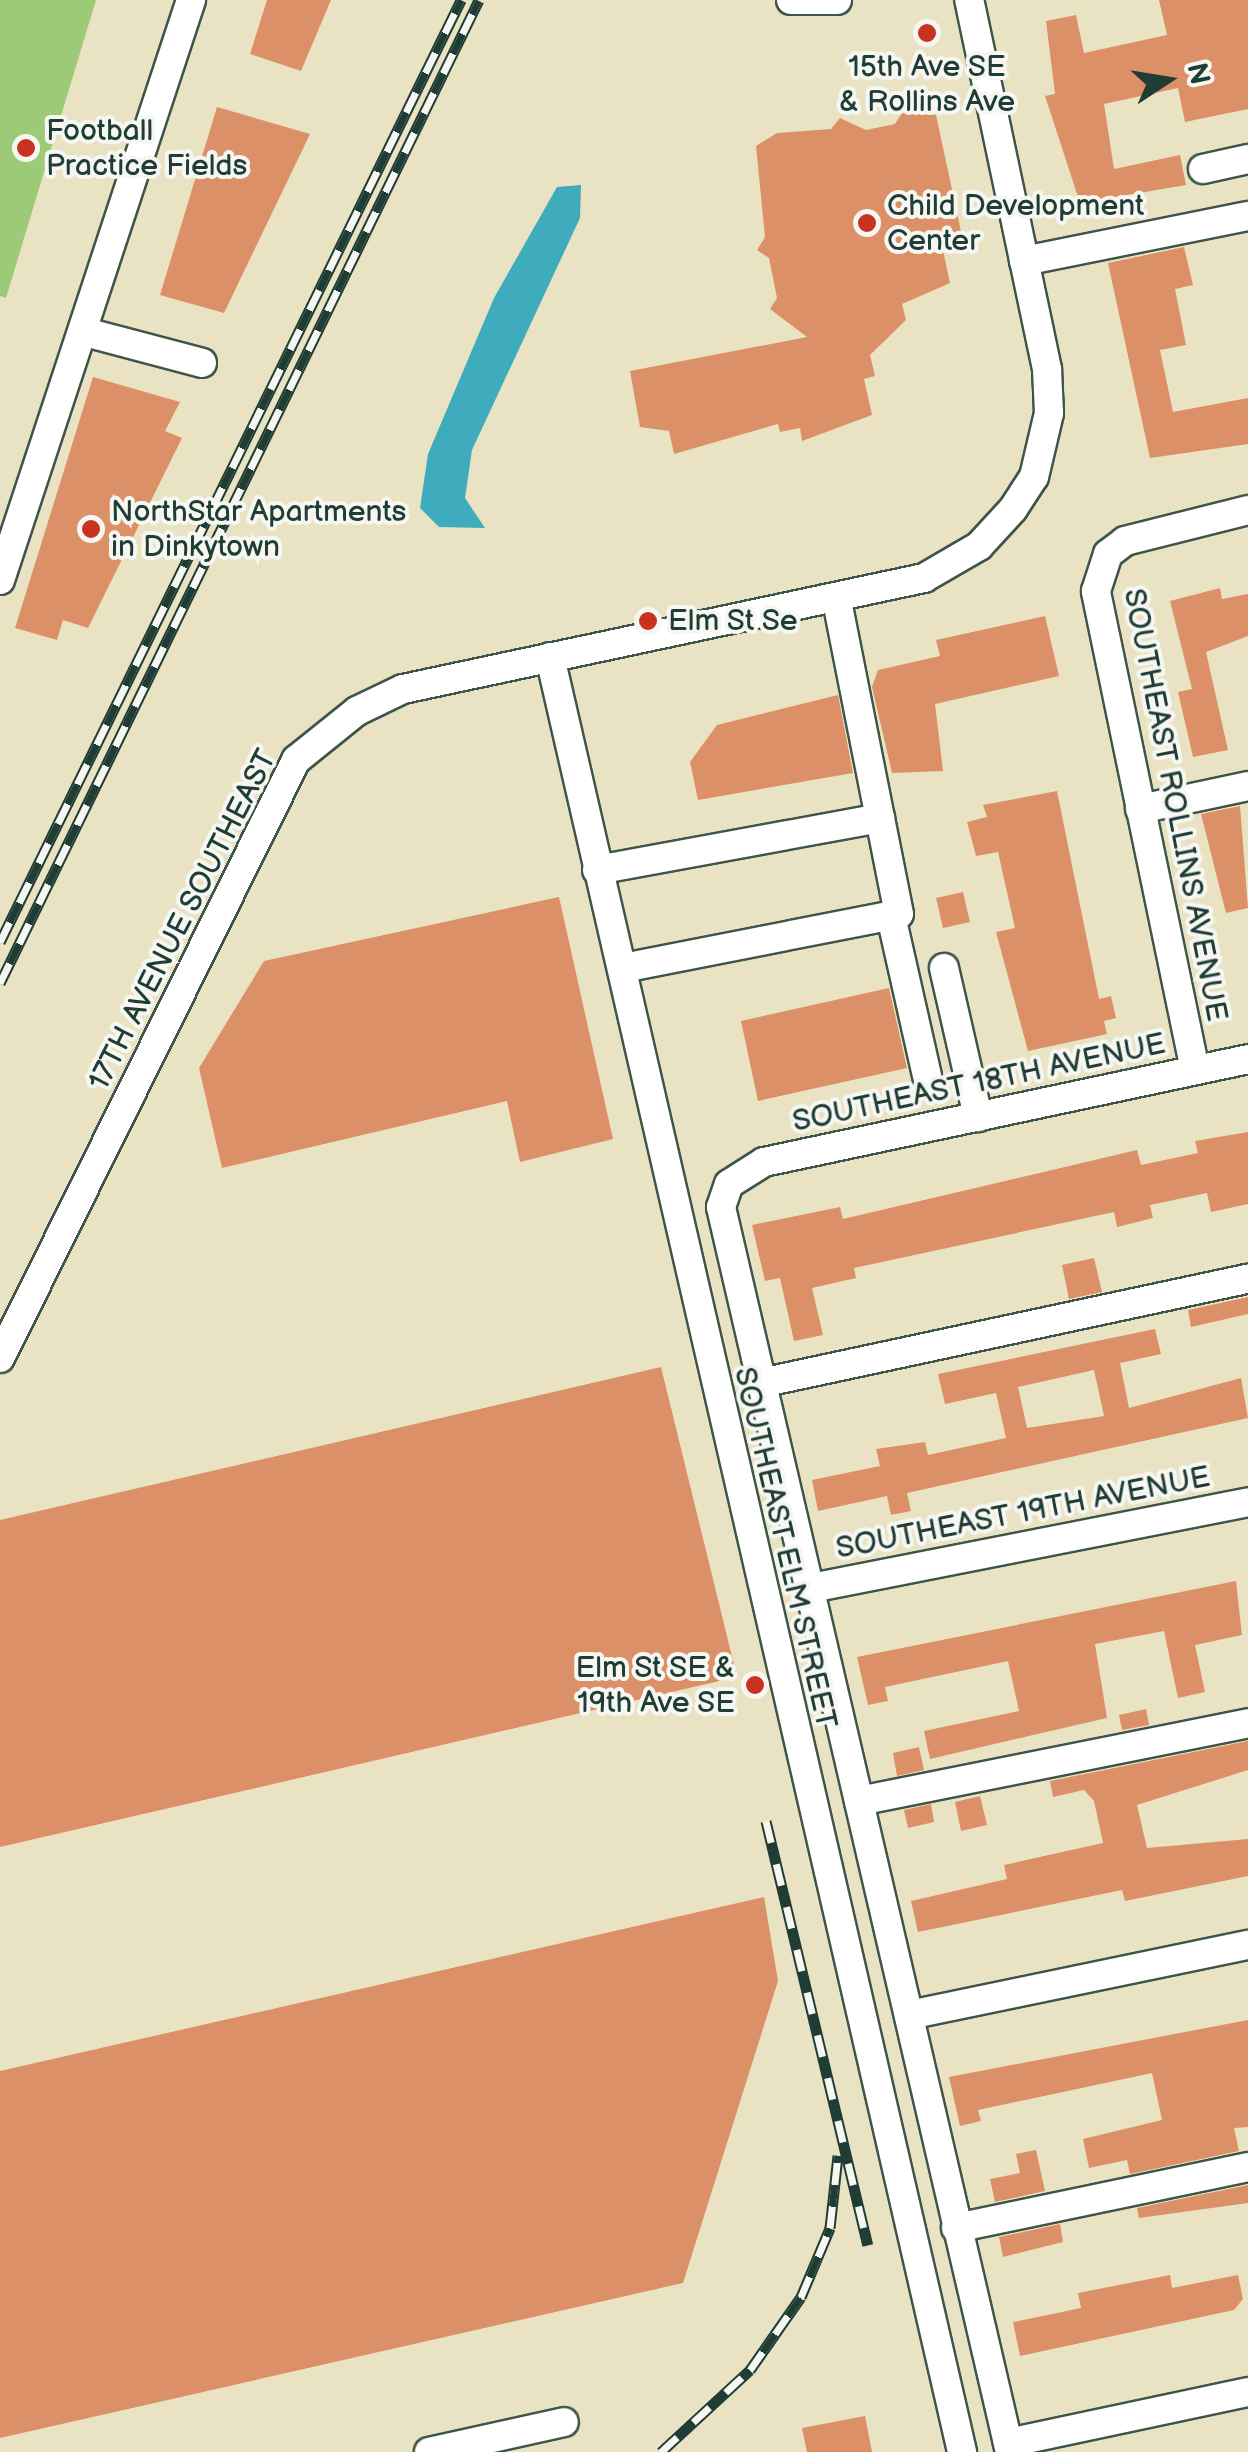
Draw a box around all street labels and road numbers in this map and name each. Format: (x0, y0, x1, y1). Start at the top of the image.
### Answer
street label: SOUTHEAST ROLLINS AVENUE (1115, 586, 1235, 1024)
street label: 17TH AVENUE SOUTHEAST (81, 744, 285, 1096)
street label: SOUTHEAST 18TH AVENUE (789, 1026, 1169, 1140)
street label: SOUTHEAST ELM STREET (726, 1364, 844, 1732)
street label: SOUTHEAST 19TH AVENUE (833, 1459, 1213, 1567)

